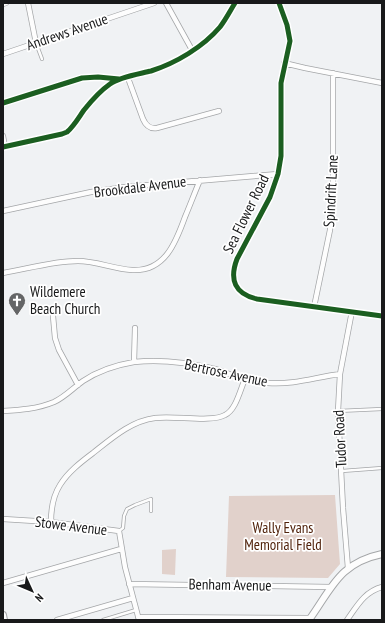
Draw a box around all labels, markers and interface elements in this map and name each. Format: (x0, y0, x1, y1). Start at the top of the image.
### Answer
street label: Andrews Avenue (24, 9, 110, 54)
street label: Spindrift Lane (319, 154, 342, 228)
street label: Brookdale Avenue (93, 171, 187, 202)
street label: Sea Flower Road (218, 171, 273, 256)
place label: Wildemere Beach Church (30, 282, 100, 318)
church icon: Wildemere Beach Church (7, 291, 27, 316)
street label: Bertrose Avenue (183, 354, 269, 391)
street label: Tudor Road (329, 410, 351, 468)
street label: Stowe Avenue (34, 512, 108, 539)
park label: Wally Evans Memorial Field (244, 518, 322, 554)
north arrow (12, 571, 52, 611)
street label: Benham Avenue (188, 574, 272, 595)
text: N (32, 591, 46, 605)

